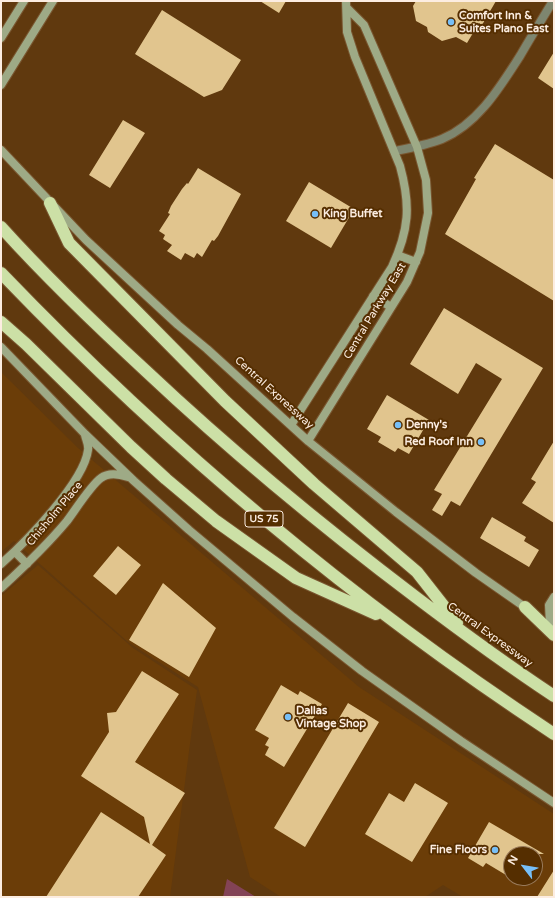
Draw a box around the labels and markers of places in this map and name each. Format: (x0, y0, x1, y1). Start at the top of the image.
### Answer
place label: Comfort Inn & Suites Plano East (459, 9, 549, 35)
marker: Comfort Inn & Suites Plano East (446, 17, 456, 27)
place label: King Buffet (323, 207, 382, 221)
marker: King Buffet (310, 209, 320, 219)
place label: Denny's (406, 418, 447, 432)
marker: Denny's (393, 420, 403, 430)
place label: Red Roof Inn (405, 435, 473, 449)
marker: Red Roof Inn (476, 437, 486, 447)
place label: Dallas Vintage Shop (296, 704, 366, 730)
marker: Dallas Vintage Shop (283, 712, 293, 722)
place label: Fine Floors (430, 843, 487, 857)
marker: Fine Floors (490, 845, 500, 855)

